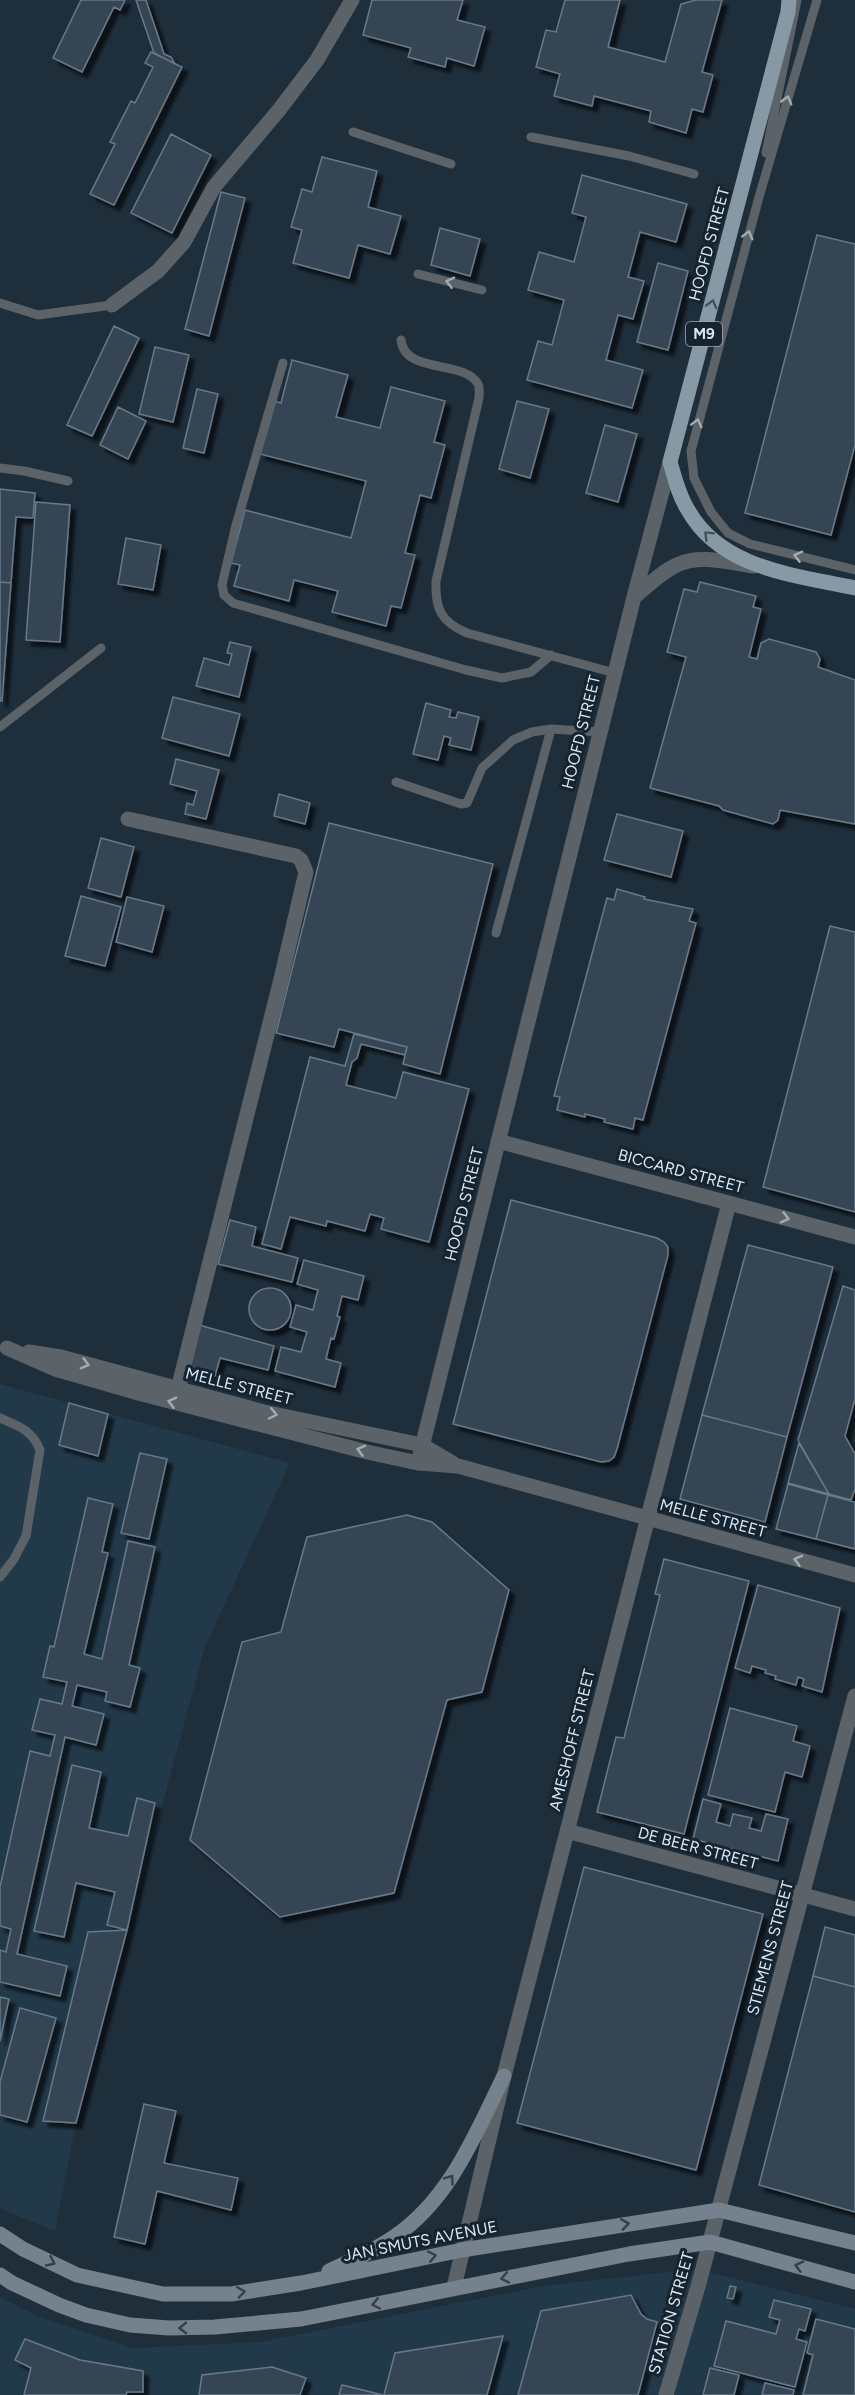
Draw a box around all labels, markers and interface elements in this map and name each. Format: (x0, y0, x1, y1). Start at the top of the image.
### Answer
one-way arrow (780, 95, 792, 106)
street label: HOOFD STREET (685, 185, 733, 303)
one-way arrow (741, 230, 753, 241)
one-way arrow (446, 276, 456, 289)
one-way arrow (705, 300, 717, 310)
road number: M9 (686, 322, 722, 346)
one-way arrow (690, 419, 703, 429)
one-way arrow (704, 531, 715, 542)
one-way arrow (793, 550, 803, 563)
street label: HOOFD STREET (558, 673, 604, 791)
street label: HOOFD STREET (441, 1145, 487, 1263)
street label: BICCARD STREET (616, 1145, 746, 1197)
one-way arrow (779, 1211, 790, 1223)
one-way arrow (80, 1356, 90, 1369)
street label: MELLE STREET (184, 1364, 295, 1409)
one-way arrow (167, 1397, 178, 1409)
one-way arrow (268, 1407, 278, 1420)
one-way arrow (356, 1445, 366, 1458)
street label: MELLE STREET (658, 1495, 769, 1541)
one-way arrow (794, 1554, 804, 1567)
street label: AMESHOFF STREET (545, 1667, 599, 1813)
street label: DE BEER STREET (636, 1823, 760, 1873)
street label: STIEMENS STREET (743, 1879, 797, 2017)
one-way arrow (443, 2175, 454, 2186)
street label: JAN SMUTS AVENUE (341, 2217, 499, 2265)
one-way arrow (620, 2218, 629, 2230)
street label: STATION STREET (644, 2249, 698, 2376)
one-way arrow (427, 2250, 437, 2263)
one-way arrow (44, 2255, 55, 2267)
one-way arrow (794, 2261, 805, 2273)
one-way arrow (501, 2271, 511, 2284)
one-way arrow (236, 2287, 245, 2299)
one-way arrow (371, 2297, 381, 2310)
one-way arrow (178, 2322, 187, 2334)

